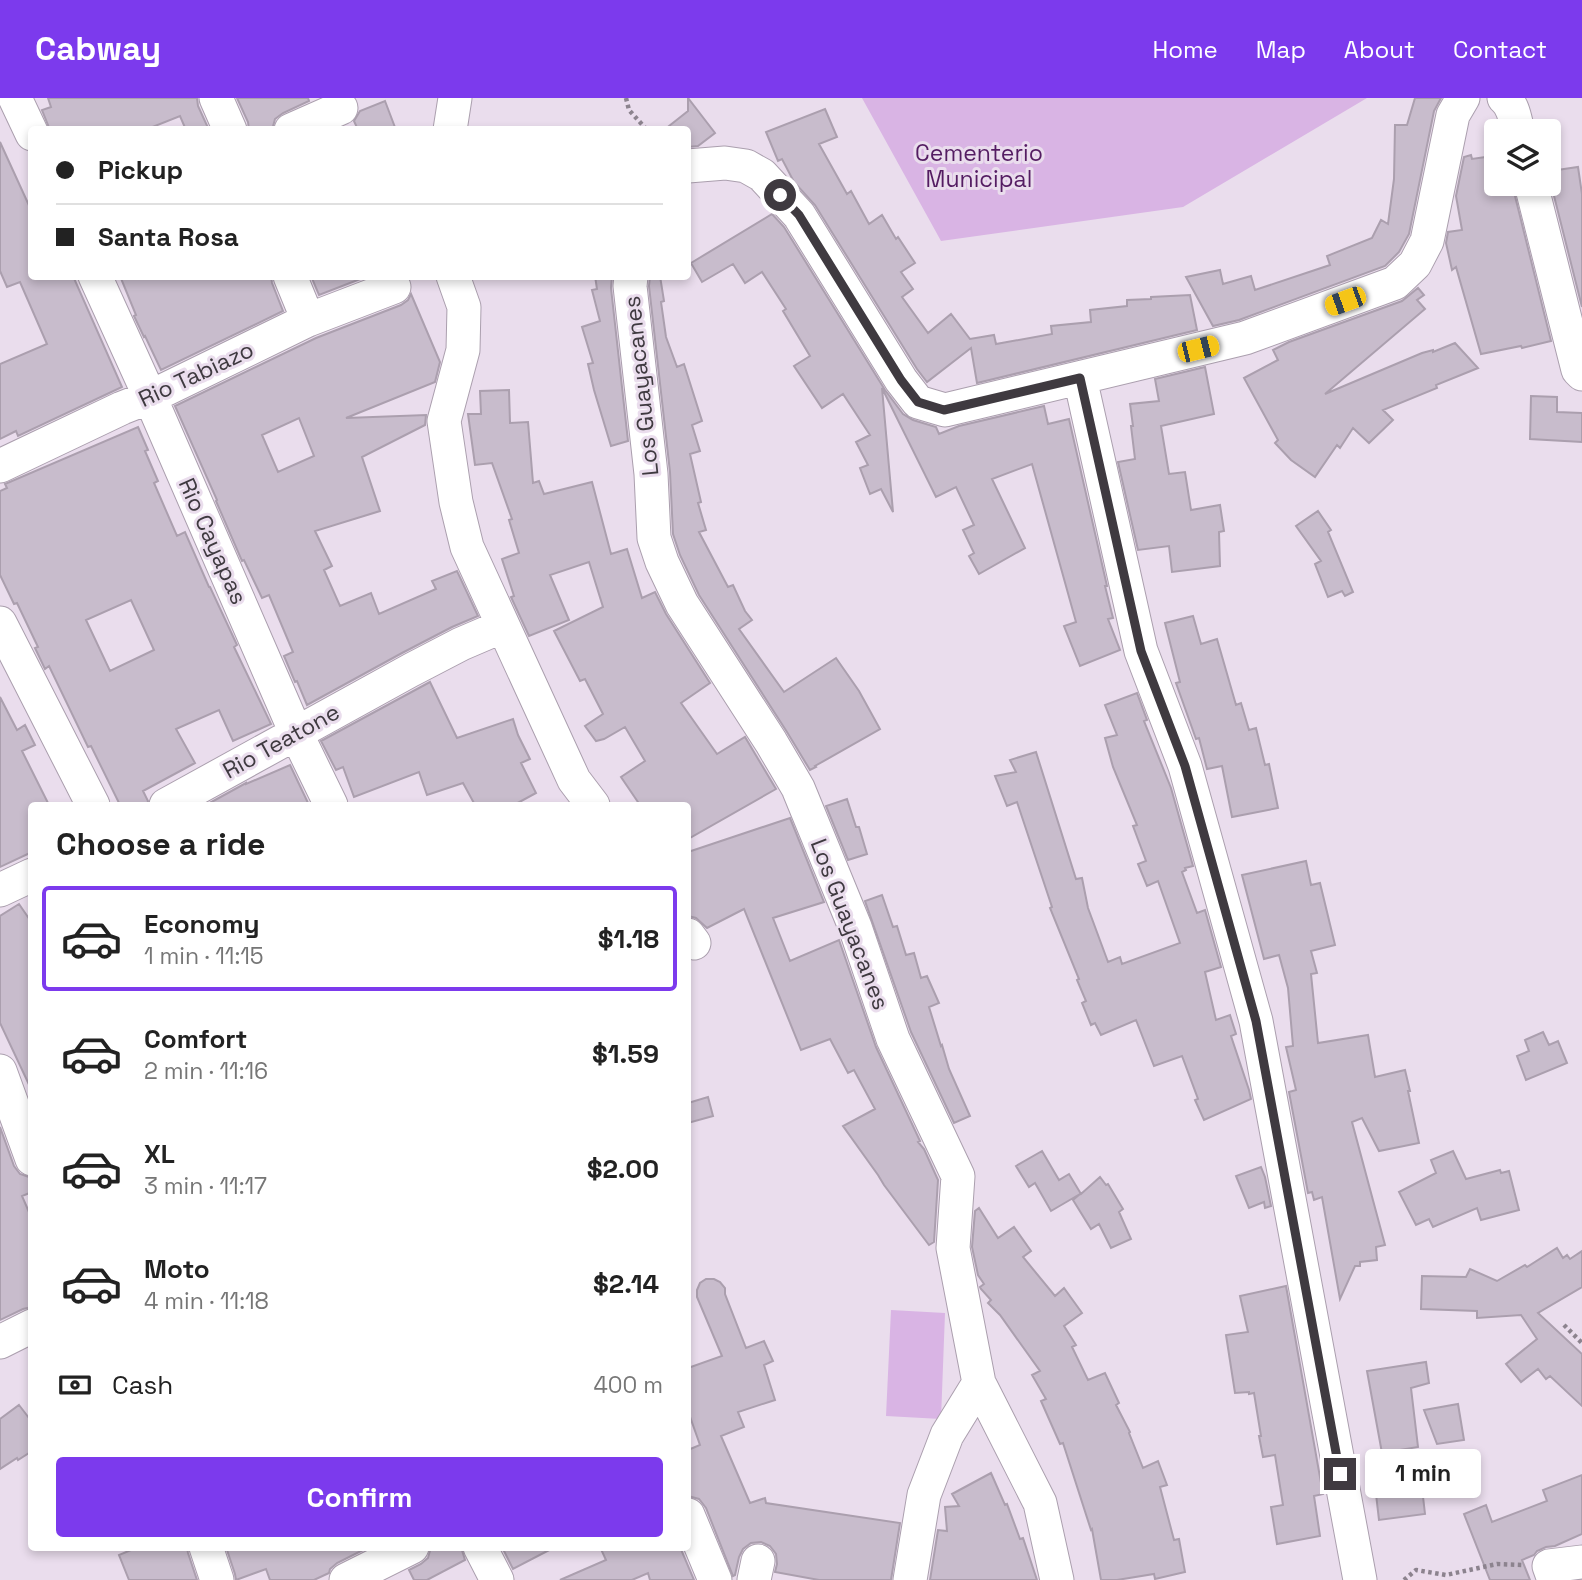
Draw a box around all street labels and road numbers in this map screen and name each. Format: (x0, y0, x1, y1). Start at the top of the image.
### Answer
street label: Los Guayacanes (617, 295, 665, 477)
street label: Rio Tabiazo (134, 334, 258, 414)
street label: Rio Cayapas (172, 473, 254, 609)
street label: Rio Teatone (217, 697, 345, 785)
street label: Los Guayacanes (804, 834, 896, 1014)

